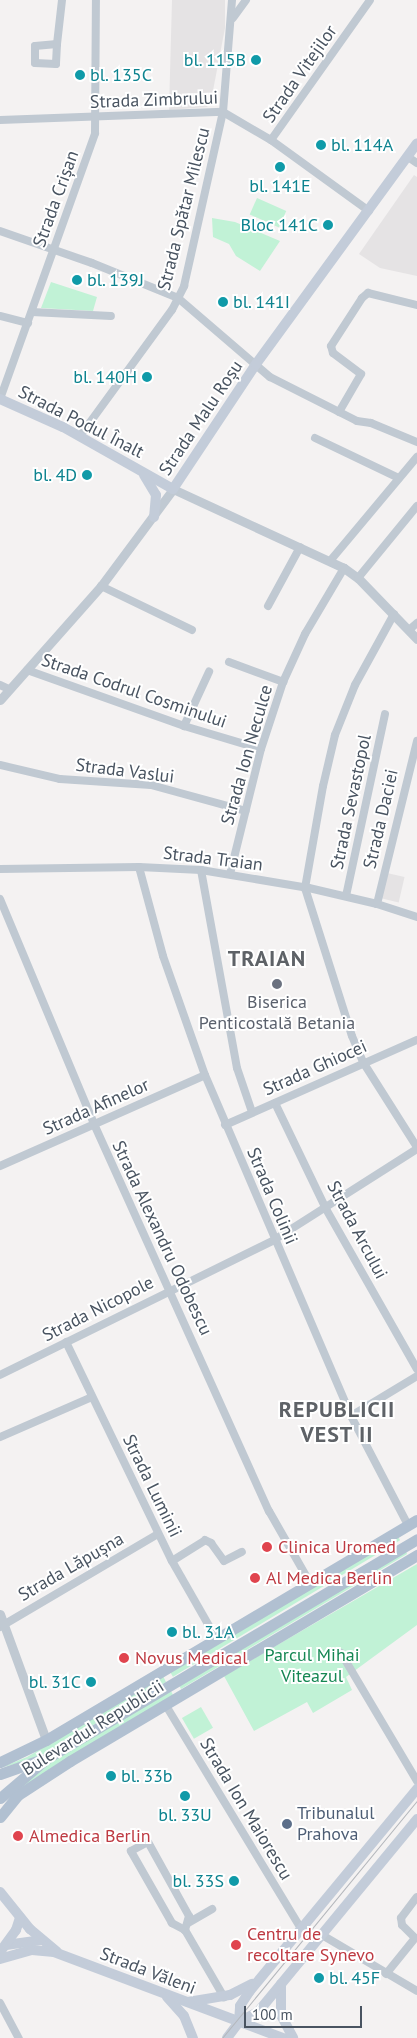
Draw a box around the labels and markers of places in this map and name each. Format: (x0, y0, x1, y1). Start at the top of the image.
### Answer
place label: bl. 115B (182, 49, 246, 71)
marker: bl. 115B (250, 54, 262, 66)
place label: bl. 135C (90, 64, 153, 86)
marker: bl. 135C (74, 69, 86, 81)
place label: bl. 114A (331, 134, 395, 156)
marker: bl. 114A (315, 139, 327, 151)
marker: bl. 141E (274, 161, 286, 173)
place label: bl. 141E (249, 175, 311, 197)
place label: Bloc 141C (240, 214, 318, 236)
marker: Bloc 141C (322, 219, 334, 231)
place label: bl. 139J (87, 269, 145, 291)
marker: bl. 139J (71, 274, 83, 286)
place label: bl. 141I (233, 291, 291, 313)
marker: bl. 141I (217, 296, 229, 308)
place label: bl. 140H (72, 366, 137, 388)
marker: bl. 140H (141, 371, 153, 383)
place label: bl. 4D (32, 464, 77, 486)
marker: bl. 4D (81, 469, 93, 481)
marker: Biserica Penticostală Betania (271, 978, 283, 990)
place label: Biserica Penticostală Betania (199, 992, 355, 1034)
place label: Clinica Uromed (278, 1536, 396, 1558)
marker: Clinica Uromed (260, 1540, 274, 1554)
place label: Al Medica Berlin (266, 1567, 392, 1589)
marker: Al Medica Berlin (248, 1571, 262, 1585)
place label: bl. 31A (182, 1621, 236, 1643)
marker: bl. 31A (166, 1626, 178, 1638)
place label: Novus Medical (135, 1647, 247, 1669)
marker: Novus Medical (117, 1651, 131, 1665)
place label: bl. 31C (27, 1671, 81, 1693)
marker: bl. 31C (85, 1676, 97, 1688)
place label: bl. 33b (121, 1765, 174, 1787)
marker: bl. 33b (105, 1770, 117, 1782)
marker: bl. 33U (179, 1790, 191, 1802)
place label: Tribunalul Prahova (297, 1803, 374, 1846)
place label: bl. 33U (158, 1804, 212, 1826)
marker: Tribunalul Prahova (281, 1818, 293, 1830)
place label: Almedica Berlin (29, 1825, 151, 1847)
marker: Almedica Berlin (11, 1829, 25, 1843)
place label: bl. 33S (171, 1870, 224, 1892)
marker: bl. 33S (228, 1875, 240, 1887)
place label: Centru de recoltare Synevo (247, 1924, 374, 1966)
marker: Centru de recoltare Synevo (229, 1938, 243, 1952)
place label: bl. 45F (329, 1967, 382, 1989)
marker: bl. 45F (313, 1972, 325, 1984)

